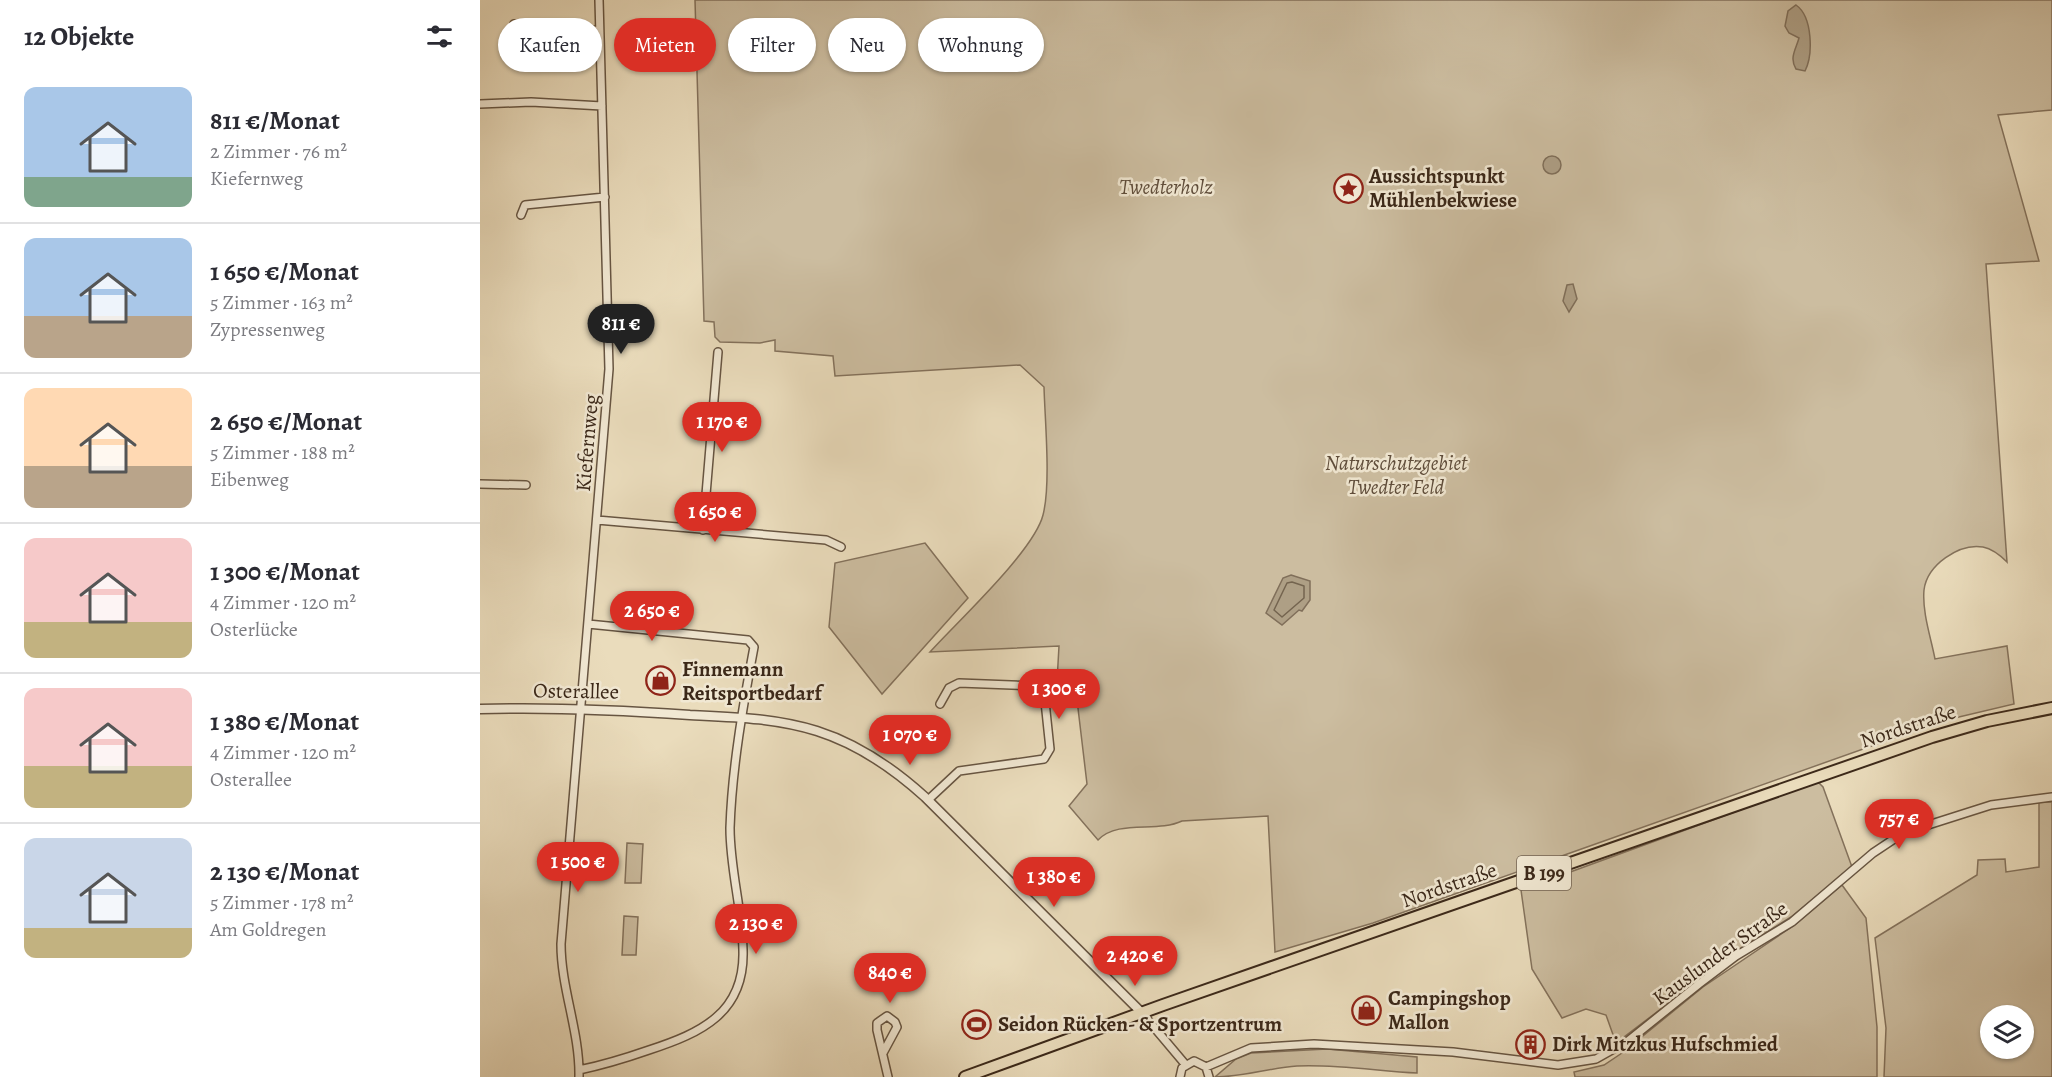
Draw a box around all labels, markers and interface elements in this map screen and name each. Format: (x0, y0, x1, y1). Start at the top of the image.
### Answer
chip: Kaufen (498, 18, 602, 72)
chip: Mieten (614, 18, 716, 72)
chip: Filter (728, 18, 816, 72)
chip: Neu (828, 18, 906, 72)
chip: Wohnung (918, 18, 1044, 72)
text: 12 Objekte (24, 19, 134, 54)
icon: filters (423, 20, 456, 53)
text: 811 €/Monat (210, 103, 340, 138)
icon: home (72, 111, 144, 183)
text: 2 Zimmer · 76 m² (210, 138, 347, 165)
place label: Aussichtspunkt Mühlenbekwiese (1368, 162, 1517, 214)
text: Kiefernweg (210, 165, 303, 192)
place icon: Aussichtspunkt Mühlenbekwiese (1332, 172, 1364, 204)
park label: Twedterholz (1119, 173, 1213, 201)
text: 1 650 €/Monat (210, 254, 359, 289)
icon: home (72, 262, 144, 334)
text: 5 Zimmer · 163 m² (210, 289, 353, 316)
pin: 811 € (579, 304, 663, 355)
text: 811 € (602, 310, 640, 337)
text: Zypressenweg (210, 316, 325, 343)
street label: Kiefernweg (569, 393, 605, 493)
pin: 1 170 € (667, 402, 777, 453)
text: 2 650 €/Monat (210, 404, 362, 439)
text: 1 170 € (696, 408, 748, 435)
icon: home (72, 412, 144, 484)
text: 5 Zimmer · 188 m² (210, 439, 355, 466)
park label: Naturschutzgebiet Twedter Feld (1325, 449, 1468, 501)
text: Eibenweg (210, 466, 289, 493)
pin: 1 650 € (660, 492, 770, 543)
text: 1 650 € (688, 498, 742, 525)
text: 1 300 €/Monat (210, 554, 360, 589)
icon: home (72, 562, 144, 634)
text: 4 Zimmer · 120 m² (210, 589, 356, 616)
pin: 2 650 € (597, 591, 707, 642)
text: 2 650 € (624, 597, 680, 624)
text: Osterlücke (210, 616, 298, 643)
place label: Finnemann Reitsportbedarf (682, 655, 824, 707)
shop icon: Finnemann Reitsportbedarf (645, 665, 677, 697)
pin: 1 300 € (1004, 669, 1114, 720)
text: 1 300 € (1032, 675, 1086, 702)
street label: Osterallee (533, 676, 619, 706)
street label: Nordstraße (1857, 697, 1959, 755)
text: 1 380 €/Monat (210, 704, 359, 739)
icon: home (72, 712, 144, 784)
pin: 1 070 € (855, 715, 965, 766)
text: 1 070 € (883, 721, 937, 748)
text: 4 Zimmer · 120 m² (210, 739, 356, 766)
text: Osterallee (210, 766, 292, 793)
pin: 757 € (1857, 799, 1941, 850)
text: 757 € (1879, 805, 1919, 832)
pin: 1 500 € (523, 842, 633, 893)
text: 1 500 € (551, 848, 605, 875)
text: 2 130 €/Monat (210, 854, 359, 889)
street label: Nordstraße (1398, 856, 1500, 914)
road number: B 199 (1517, 856, 1571, 890)
pin: 1 380 € (999, 857, 1109, 908)
icon: home (72, 862, 144, 934)
text: 1 380 € (1027, 863, 1081, 890)
text: 5 Zimmer · 178 m² (210, 889, 353, 916)
street label: Kauslunder Straße (1647, 894, 1793, 1012)
pin: 2 130 € (701, 904, 811, 955)
text: 2 130 € (729, 910, 783, 937)
text: Am Goldregen (210, 916, 327, 943)
pin: 2 420 € (1080, 936, 1190, 987)
text: 2 420 € (1106, 942, 1164, 969)
pin: 840 € (848, 953, 932, 1004)
text: 840 € (868, 959, 912, 986)
place label: Campingshop Mallon (1388, 984, 1511, 1036)
shop icon: Campingshop Mallon (1351, 994, 1383, 1026)
map controls (1980, 1005, 2034, 1059)
button: layers (1980, 1005, 2034, 1059)
sports icon: Seidon Rücken- & Sportzentrum (961, 1008, 993, 1040)
place label: Seidon Rücken- & Sportzentrum (998, 1010, 1283, 1038)
building icon: Dirk Mitzkus Hufschmied (1515, 1028, 1547, 1060)
place label: Dirk Mitzkus Hufschmied (1552, 1030, 1779, 1058)

